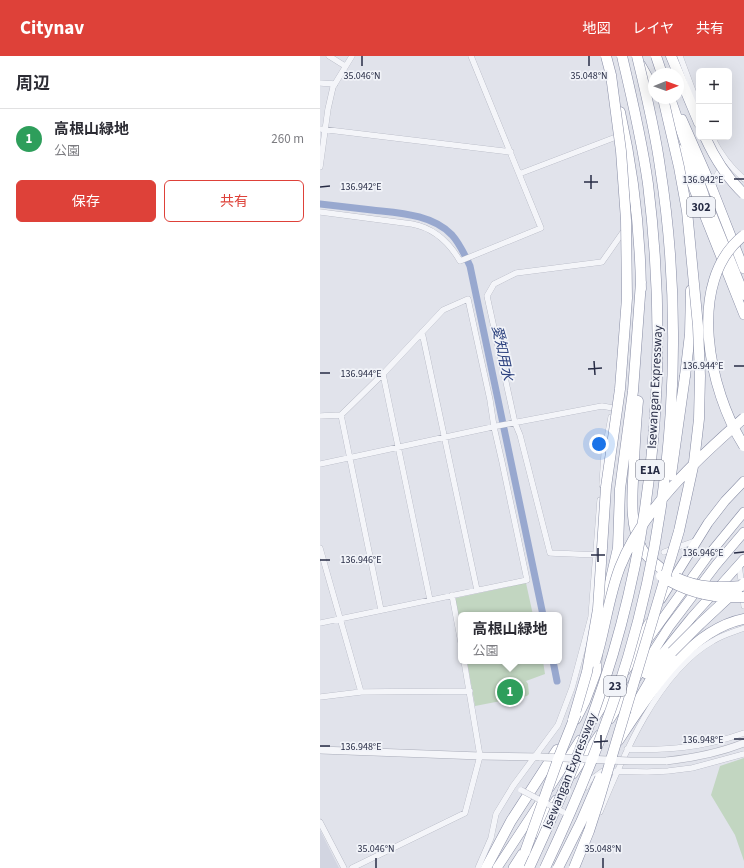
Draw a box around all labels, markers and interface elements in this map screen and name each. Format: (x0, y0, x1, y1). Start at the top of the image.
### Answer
text: Citynav (20, 15, 84, 42)
text: 地図 (582, 19, 610, 39)
text: レイヤ (632, 19, 674, 39)
text: 共有 (696, 19, 724, 39)
north arrow (648, 68, 684, 104)
map controls (696, 68, 732, 140)
button: + (696, 68, 732, 104)
text: 35.046°N (343, 69, 381, 83)
text: 35.048°N (570, 69, 608, 83)
text: 周辺 (16, 72, 50, 96)
button: − (696, 104, 732, 140)
text: 高根山緑地 (54, 119, 129, 140)
text: 1 (26, 130, 32, 148)
text: 260 m (271, 130, 304, 148)
text: 公園 (54, 142, 80, 160)
text: 136.942°E (683, 173, 723, 187)
button: 保存 (16, 180, 156, 222)
button: 共有 (164, 180, 304, 222)
text: 136.942°E (341, 180, 381, 194)
road number: 302 (687, 197, 715, 217)
water label: 愛知用水 (486, 324, 518, 384)
street label: Isewangan Expressway (643, 325, 667, 449)
text: 136.944°E (683, 359, 723, 373)
text: 136.944°E (341, 367, 381, 381)
your location (589, 434, 609, 454)
road number: E1A (636, 460, 664, 480)
text: 136.946°E (683, 546, 723, 560)
text: 136.946°E (341, 553, 381, 567)
popup (458, 612, 562, 664)
text: 高根山緑地 (472, 619, 548, 640)
text: 公園 (472, 642, 499, 660)
road number: 23 (604, 676, 626, 696)
pin: 1 (497, 677, 523, 707)
street label: Isewangan Expressway (538, 710, 602, 832)
text: 136.948°E (683, 733, 723, 747)
text: 136.948°E (341, 740, 381, 754)
text: 35.046°N (357, 842, 395, 856)
text: 35.048°N (584, 842, 622, 856)

